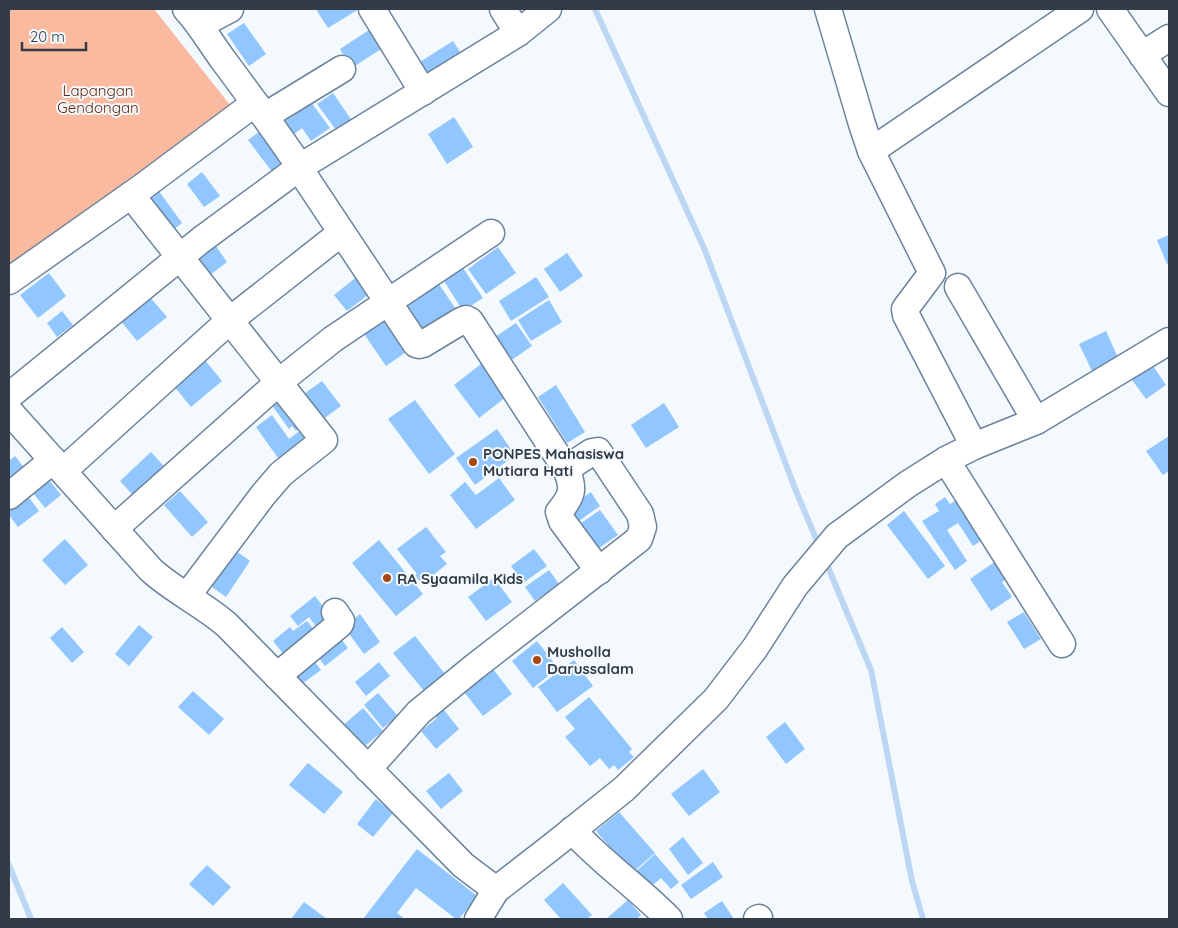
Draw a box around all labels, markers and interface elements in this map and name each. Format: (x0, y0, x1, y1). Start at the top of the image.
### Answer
scale bar (22, 20, 86, 52)
text: 20 m (30, 27, 65, 46)
park label: Lapangan Gendongan (57, 81, 139, 117)
place label: PONPES Mahasiswa Mutiara Hati (483, 444, 624, 480)
marker: PONPES Mahasiswa Mutiara Hati (467, 456, 479, 468)
place label: RA Syaamila Kids (397, 569, 523, 588)
marker: RA Syaamila Kids (381, 572, 393, 584)
place label: Musholla Darussalam (547, 642, 634, 678)
marker: Musholla Darussalam (531, 654, 543, 666)

